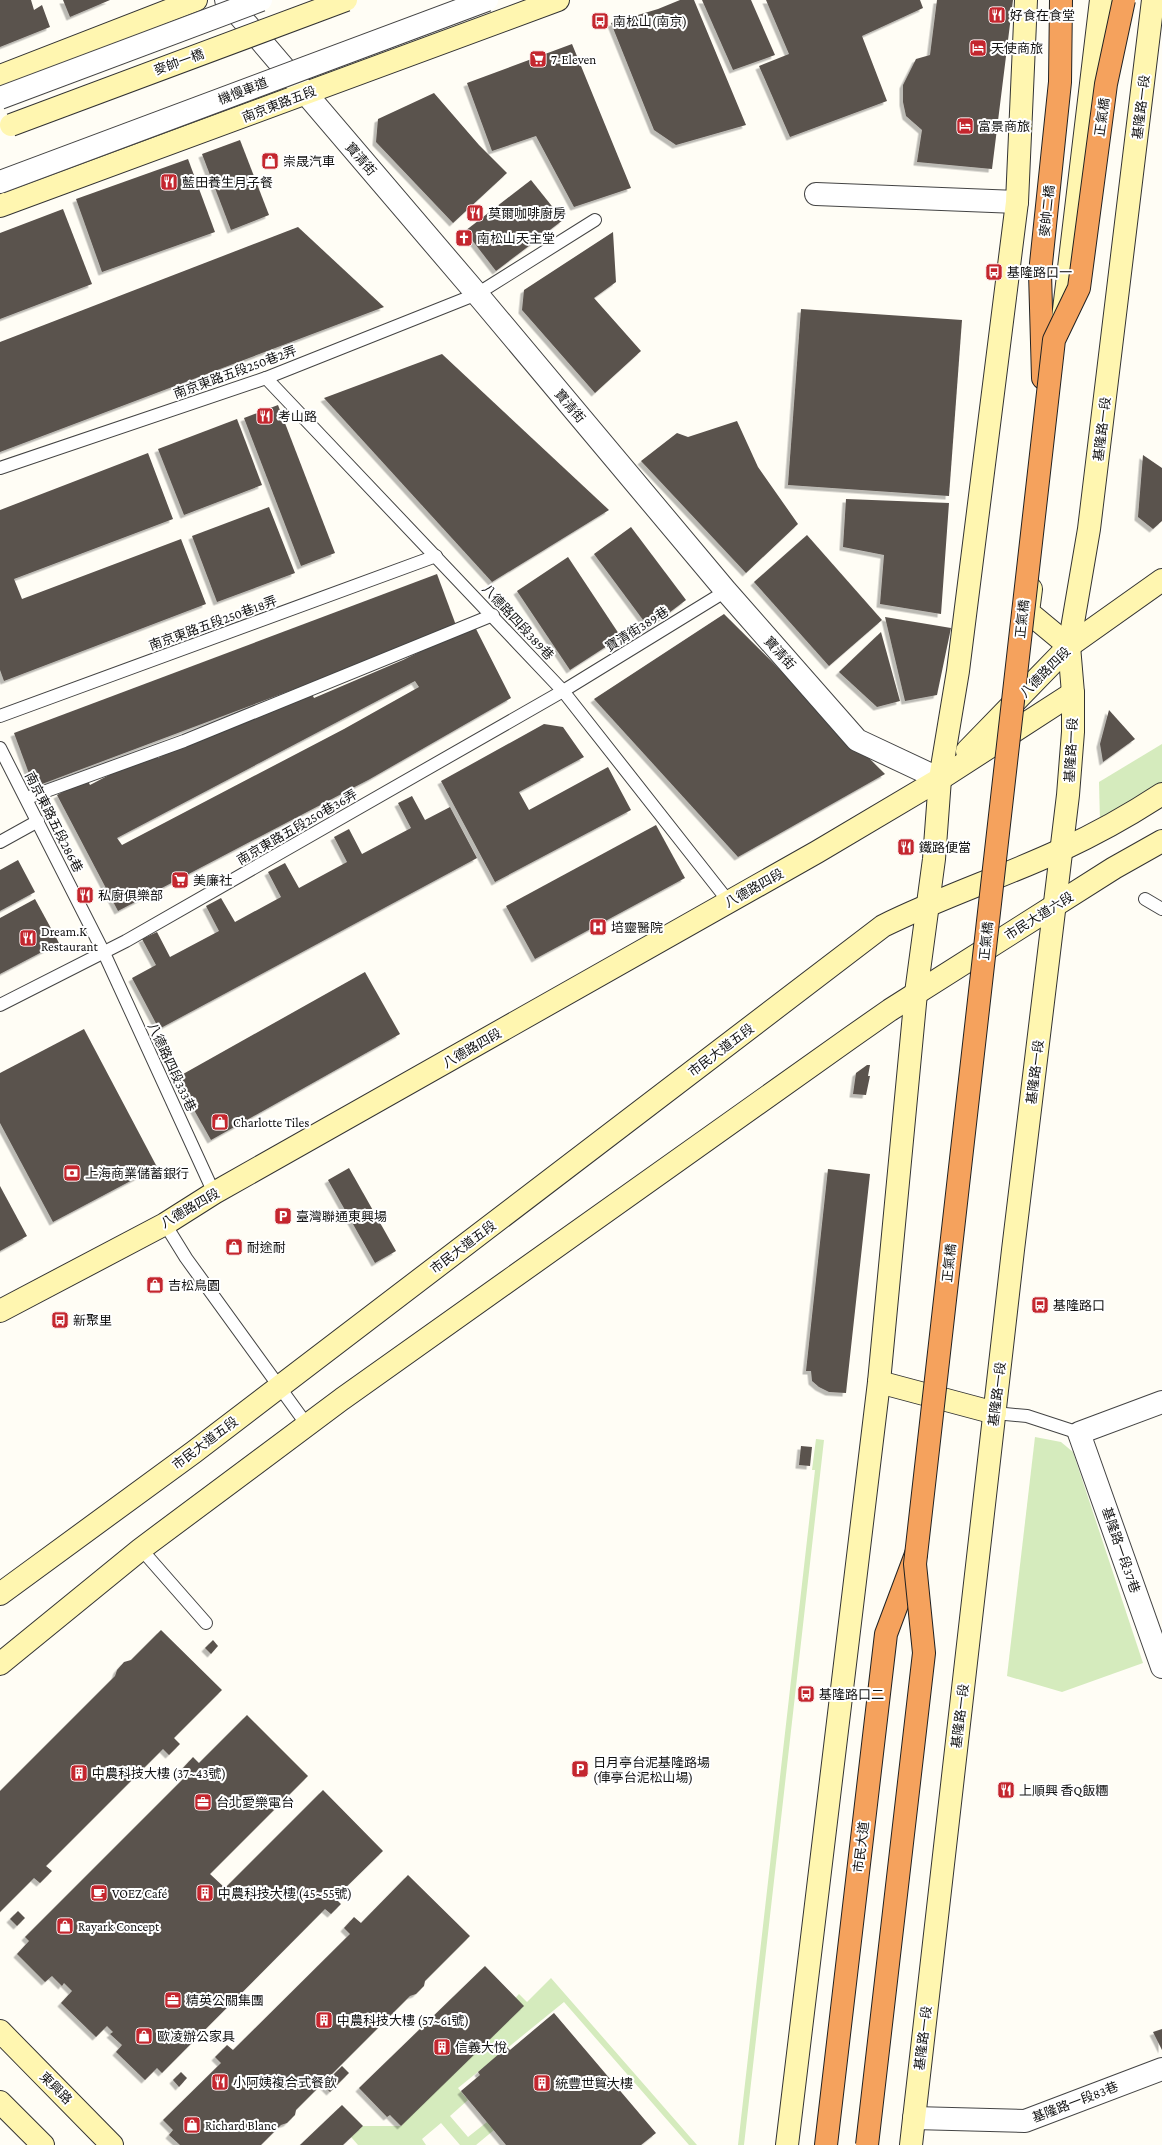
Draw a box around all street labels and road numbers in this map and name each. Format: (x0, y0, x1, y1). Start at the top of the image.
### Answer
street label: 麥帥一橋 (152, 46, 206, 78)
street label: 基隆路一段 (1130, 74, 1152, 140)
street label: 機慢車道 (216, 75, 270, 107)
street label: 南京東路五段 (240, 83, 318, 125)
street label: 正氣橋 (1092, 97, 1112, 137)
street label: 寶清街 (343, 139, 379, 179)
street label: 麥帥二橋 (1037, 184, 1057, 238)
street label: 南京東路五段250巷2弄 (171, 343, 299, 401)
street label: 寶清街 (552, 386, 588, 426)
street label: 基隆路一段 (1091, 396, 1113, 462)
street label: 八德路四段389巷 (479, 581, 557, 663)
street label: 南京東路五段250巷18弄 (147, 593, 279, 653)
street label: 正氣橋 (1013, 599, 1031, 639)
street label: 寶清街389巷 (603, 604, 671, 654)
street label: 寶清街 (761, 633, 799, 673)
street label: 八德路四段 (1017, 644, 1073, 700)
street label: 基隆路一段 (1062, 717, 1080, 783)
street label: 南京東路五段286巷 (22, 769, 86, 875)
street label: 南京東路五段250巷36弄 (234, 786, 360, 868)
street label: 八德路四段 (722, 866, 786, 910)
street label: 市民大道六段 (1002, 889, 1076, 943)
street label: 正氣橋 (977, 921, 995, 961)
street label: 八德路四段333巷 (145, 1020, 199, 1114)
street label: 市民大道五段 (685, 1021, 757, 1079)
street label: 八德路四段 (440, 1025, 504, 1071)
street label: 基隆路一段 (1024, 1039, 1046, 1105)
street label: 八德路四段 (158, 1185, 222, 1231)
street label: 市民大道五段 (427, 1218, 499, 1276)
street label: 正氣橋 (940, 1243, 958, 1283)
street label: 基隆路一段 (986, 1361, 1008, 1427)
street label: 市民大道五段 (169, 1414, 241, 1472)
street label: 基隆路一段37巷 (1099, 1505, 1143, 1595)
street label: 基隆路一段 (949, 1683, 971, 1749)
street label: 市民大道 (850, 1820, 872, 1874)
street label: 基隆路一段 (912, 2005, 934, 2071)
street label: 東興路 (37, 2069, 75, 2107)
street label: 基隆路一段83巷 (1030, 2079, 1120, 2125)

